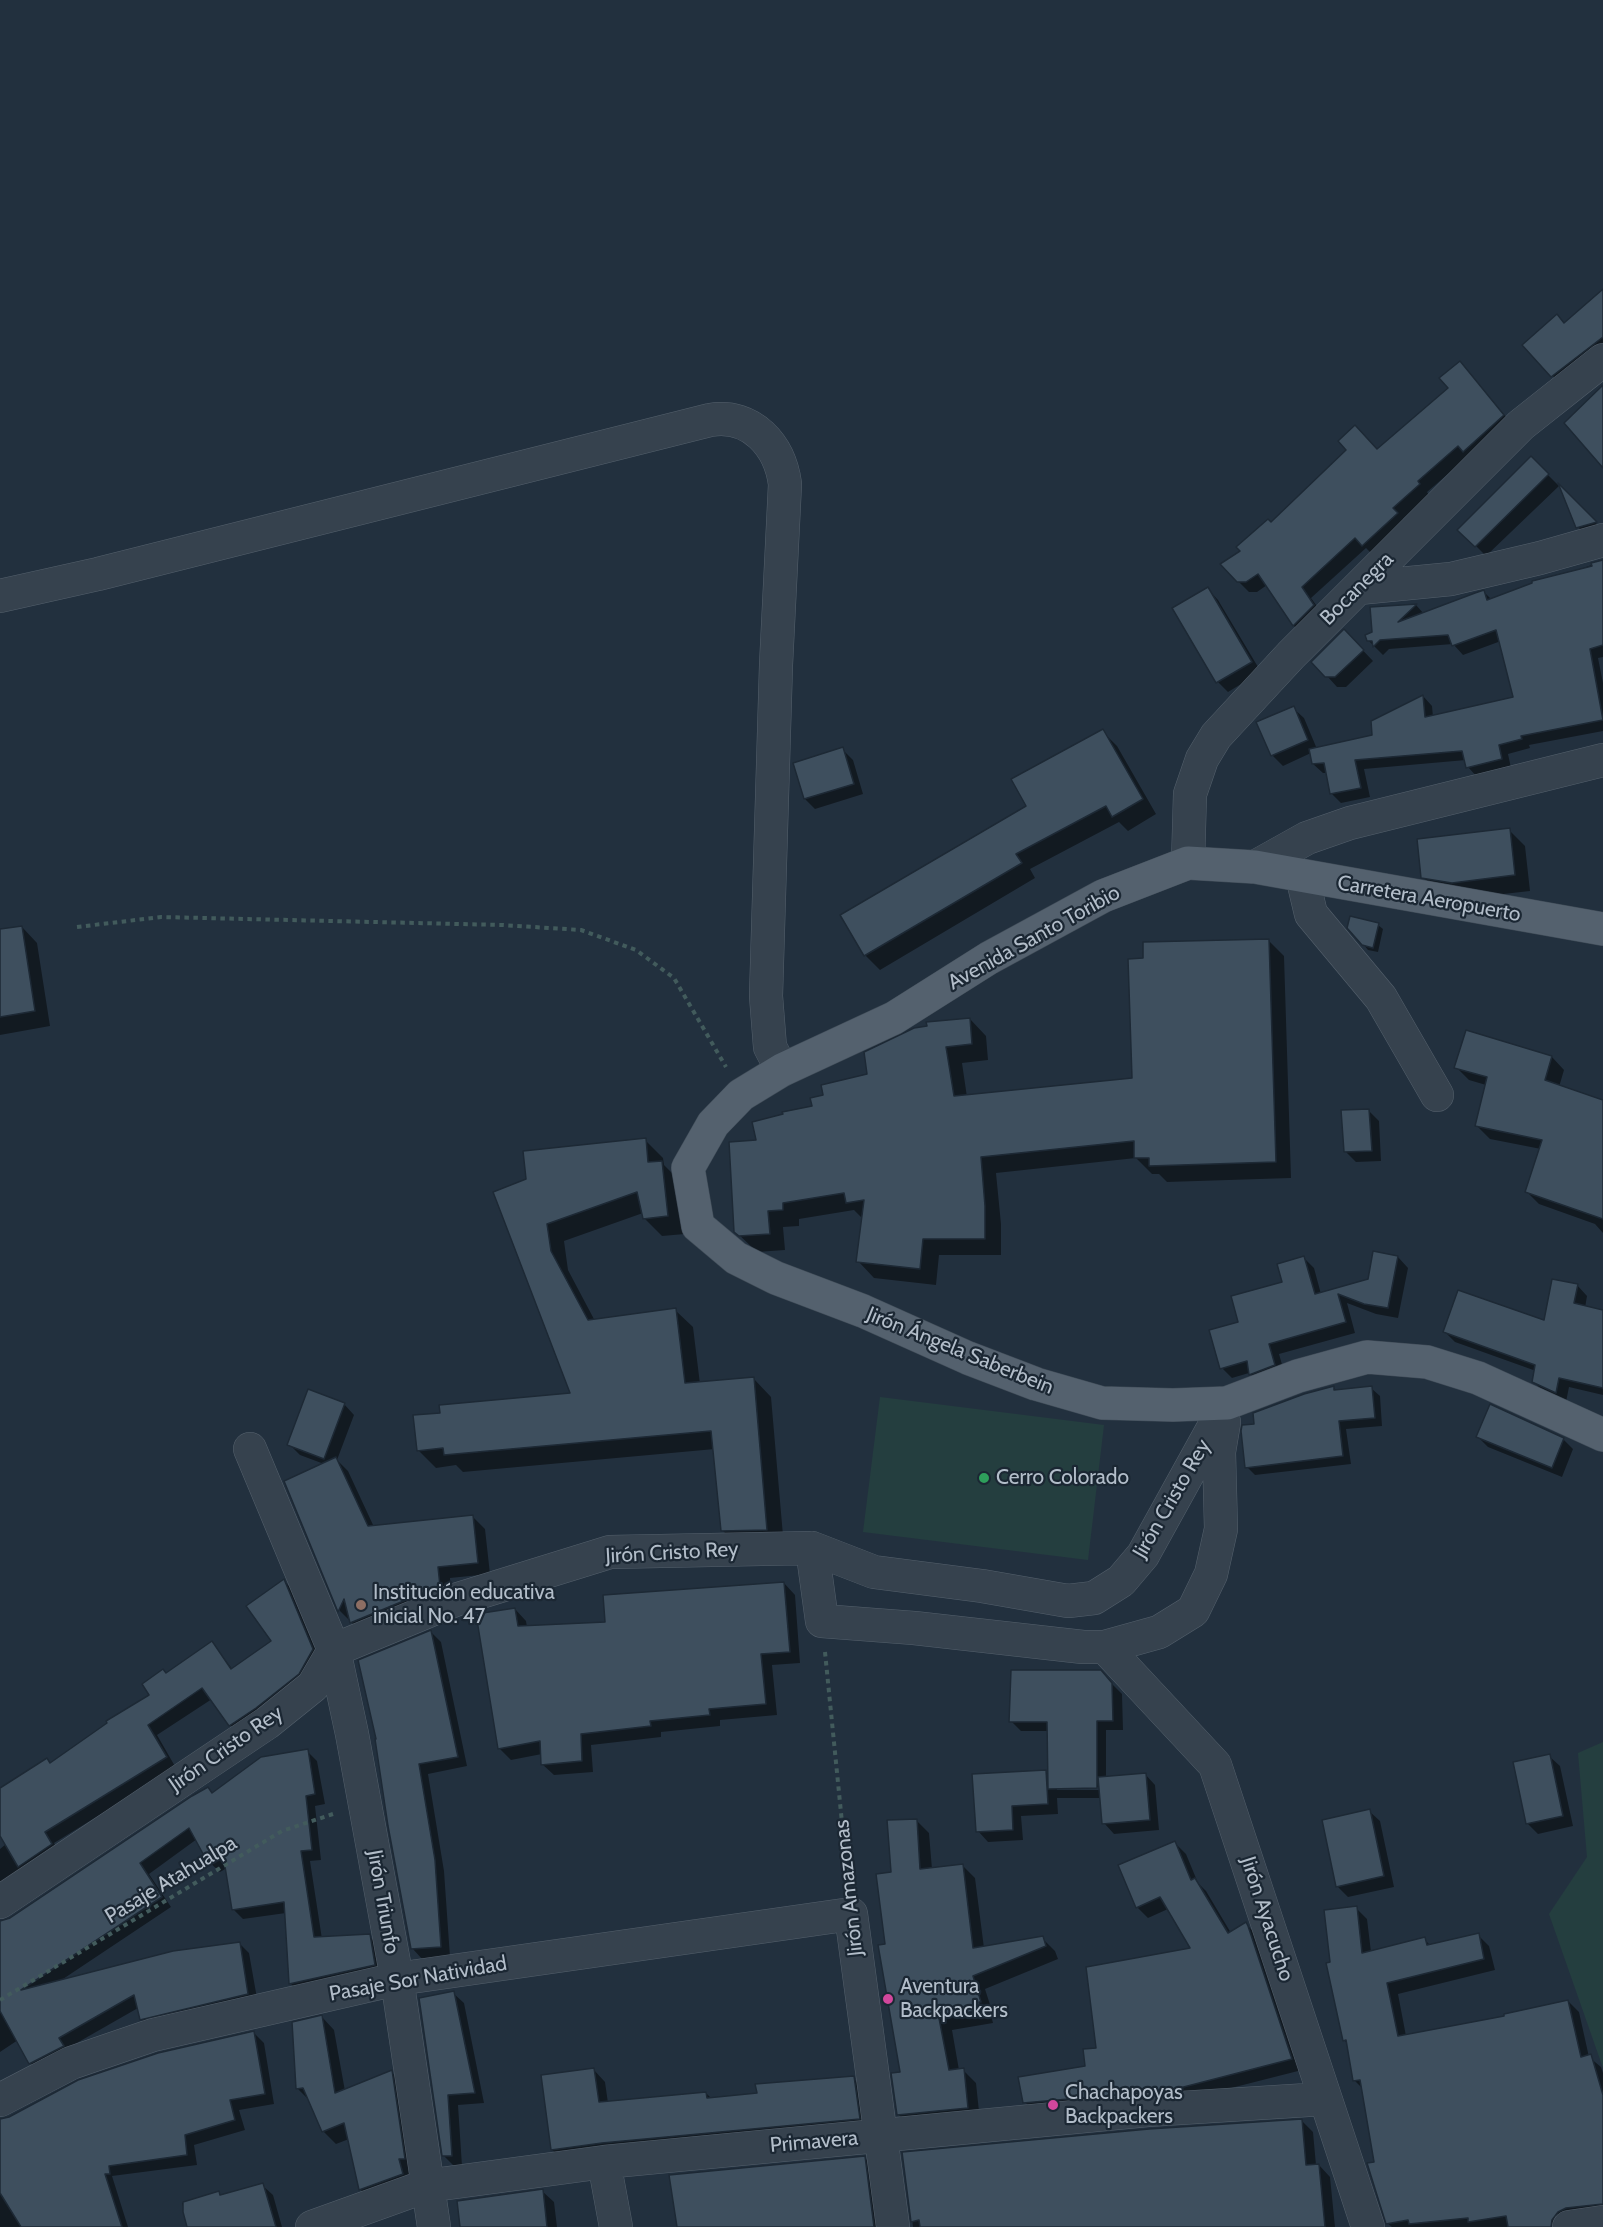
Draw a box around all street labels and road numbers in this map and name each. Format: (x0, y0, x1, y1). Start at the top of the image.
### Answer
street label: Bocanegra (1315, 547, 1399, 631)
street label: Carretera Aeropuerto (1335, 870, 1523, 928)
street label: Avenida Santo Toribio (944, 880, 1124, 996)
street label: Jirón Ángela Saberbein (863, 1302, 1057, 1400)
street label: Jirón Cristo Rey (1128, 1435, 1216, 1563)
street label: Jirón Cristo Rey (605, 1537, 739, 1569)
street label: Jirón Cristo Rey (164, 1700, 288, 1798)
street label: Jirón Amazonas (829, 1818, 869, 1958)
street label: Pasaje Atahualpa (101, 1831, 241, 1929)
street label: Jirón Triunfo (361, 1848, 405, 1956)
street label: Jirón Ayacucho (1235, 1853, 1299, 1985)
street label: Pasaje Sor Natividad (327, 1951, 509, 2007)
street label: Primavera (769, 2126, 859, 2158)

